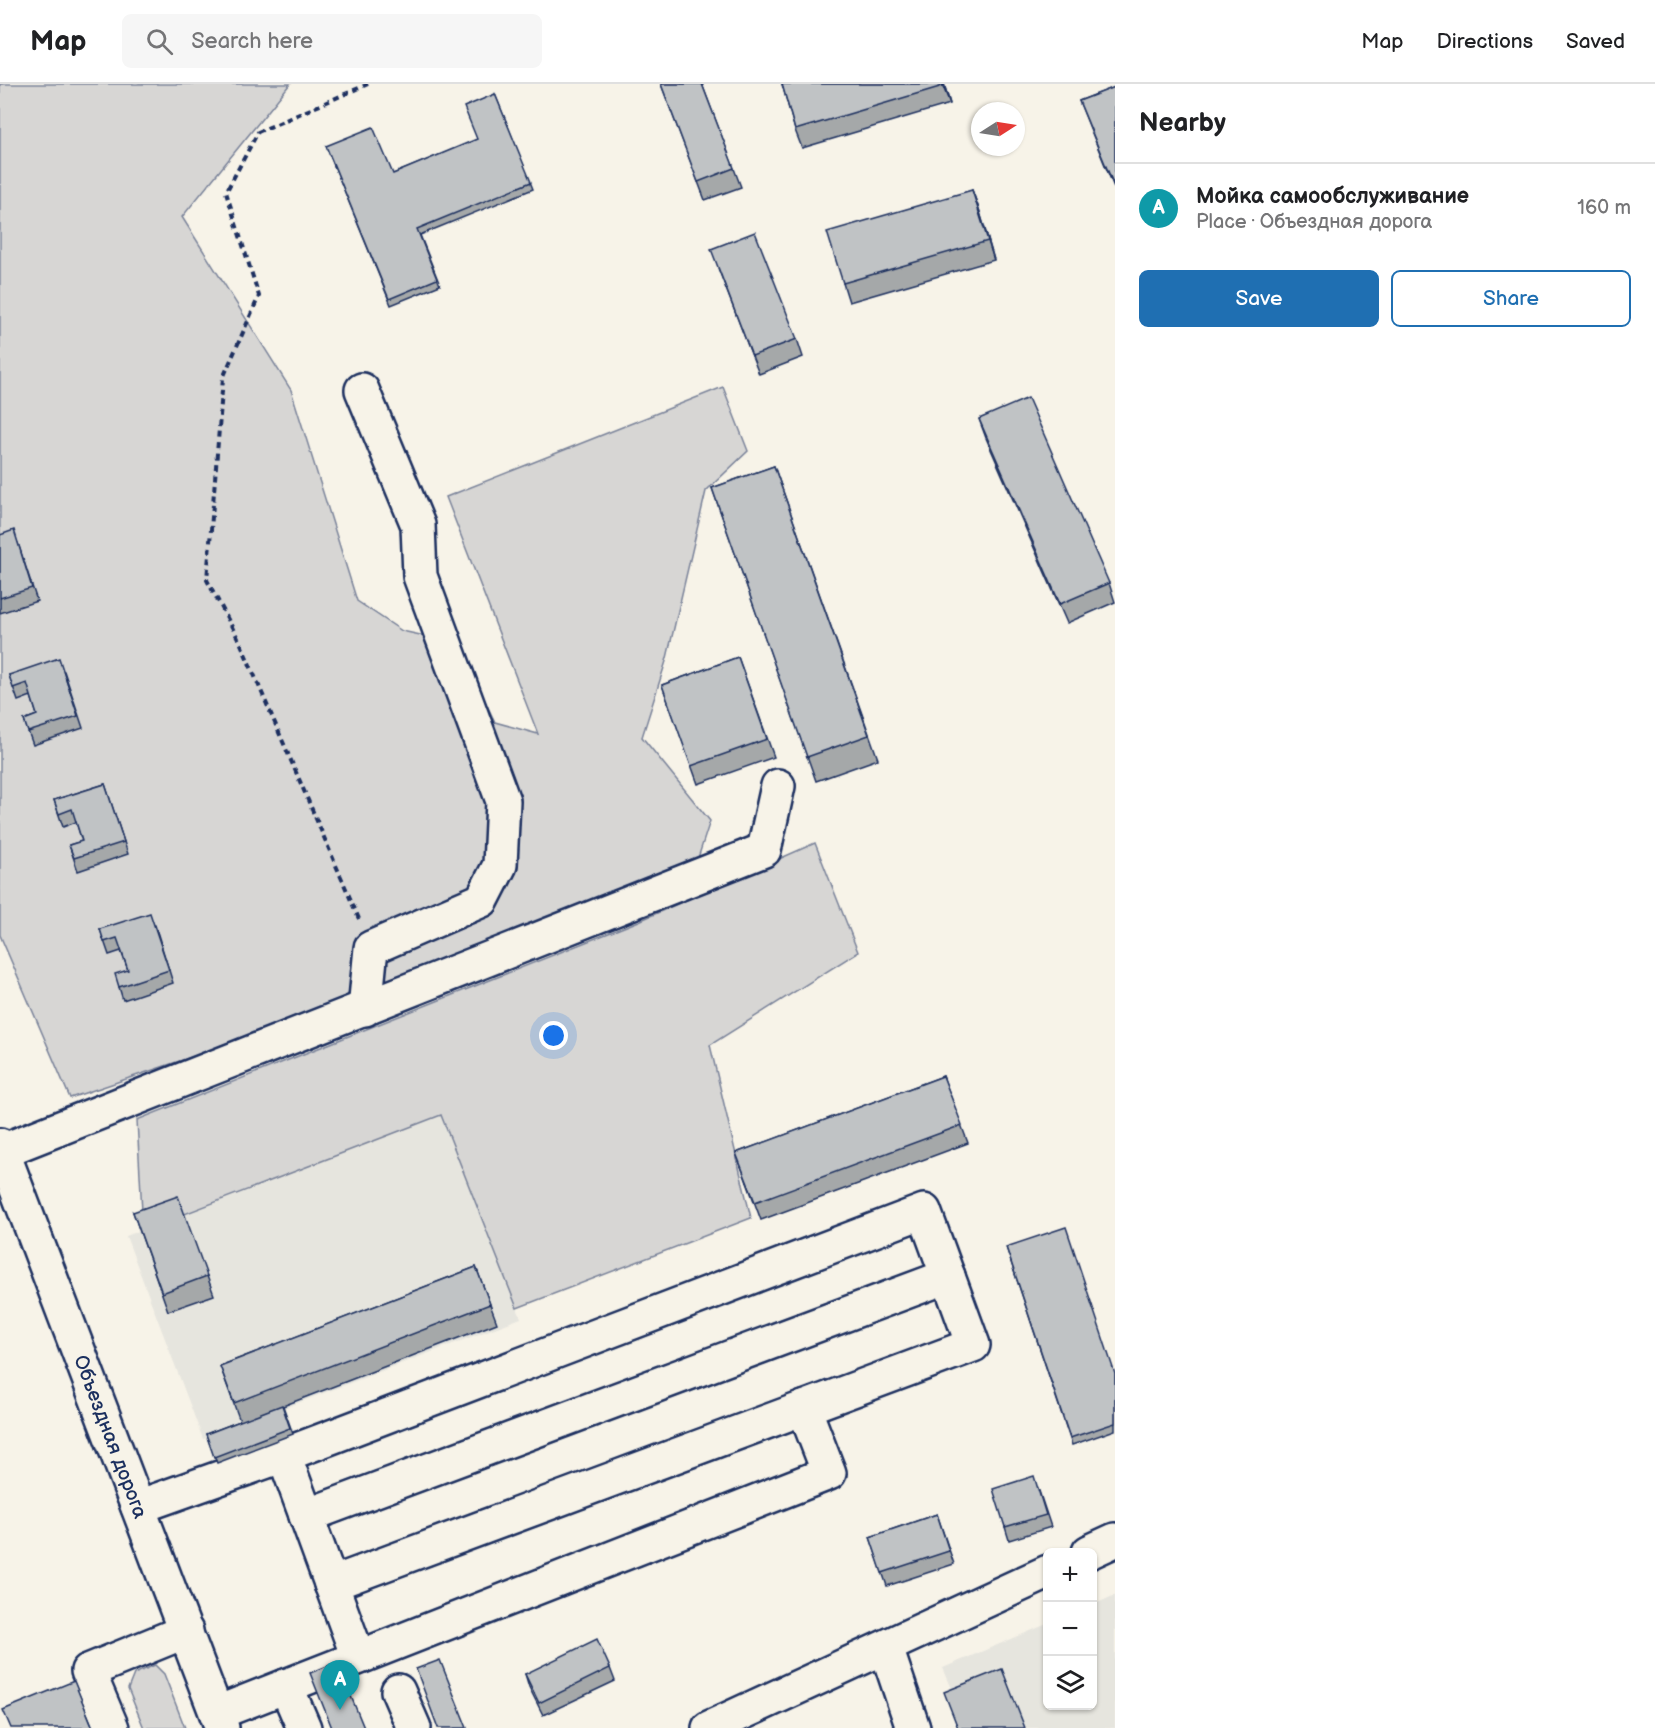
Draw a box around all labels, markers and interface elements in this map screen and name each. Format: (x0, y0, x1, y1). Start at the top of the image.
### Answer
search box (122, 14, 542, 68)
text: Map (30, 25, 86, 58)
icon: search (143, 25, 176, 58)
text: Search here (191, 28, 313, 55)
text: Map (1361, 29, 1404, 54)
text: Directions (1437, 29, 1533, 54)
text: Saved (1566, 29, 1625, 54)
north arrow (971, 102, 1025, 156)
text: Nearby (1139, 108, 1226, 139)
text: Мойка самообслуживание (1196, 183, 1469, 210)
text: A (1152, 196, 1165, 220)
text: 160 m (1577, 196, 1631, 220)
text: Place · Объездная дорога (1196, 210, 1432, 234)
button: Save (1139, 270, 1379, 327)
button: Share (1391, 270, 1631, 327)
your location (539, 1021, 568, 1050)
street label: Объездная дорога (68, 1352, 152, 1522)
map controls (1043, 1548, 1097, 1710)
button: + (1043, 1548, 1097, 1602)
button: − (1043, 1602, 1097, 1656)
button: layers (1043, 1656, 1097, 1710)
pin: A (320, 1660, 360, 1710)

